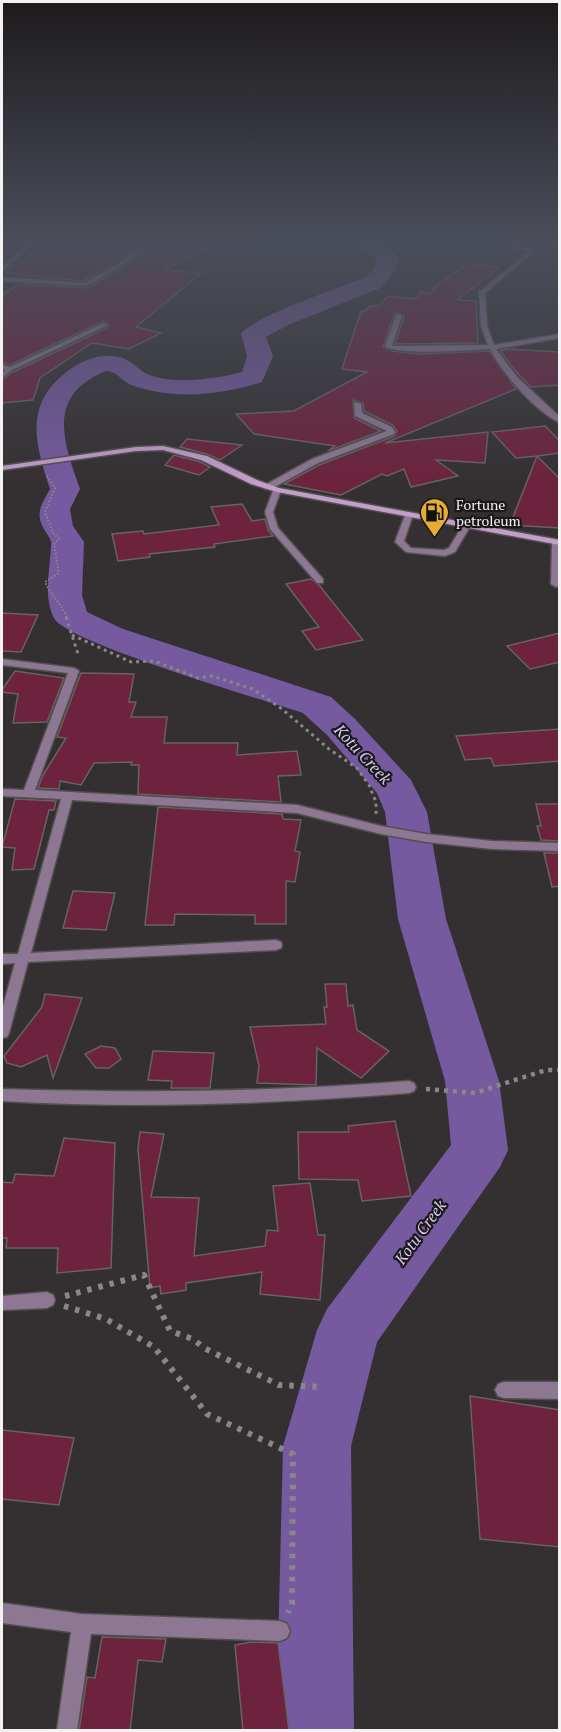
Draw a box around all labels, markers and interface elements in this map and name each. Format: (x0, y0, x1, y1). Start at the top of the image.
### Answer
place label: Fortune petroleum (456, 495, 521, 530)
fuel station icon: Fortune petroleum (419, 496, 451, 538)
water label: Kotu Creek (329, 719, 397, 789)
water label: Kotu Creek (389, 1195, 451, 1269)

